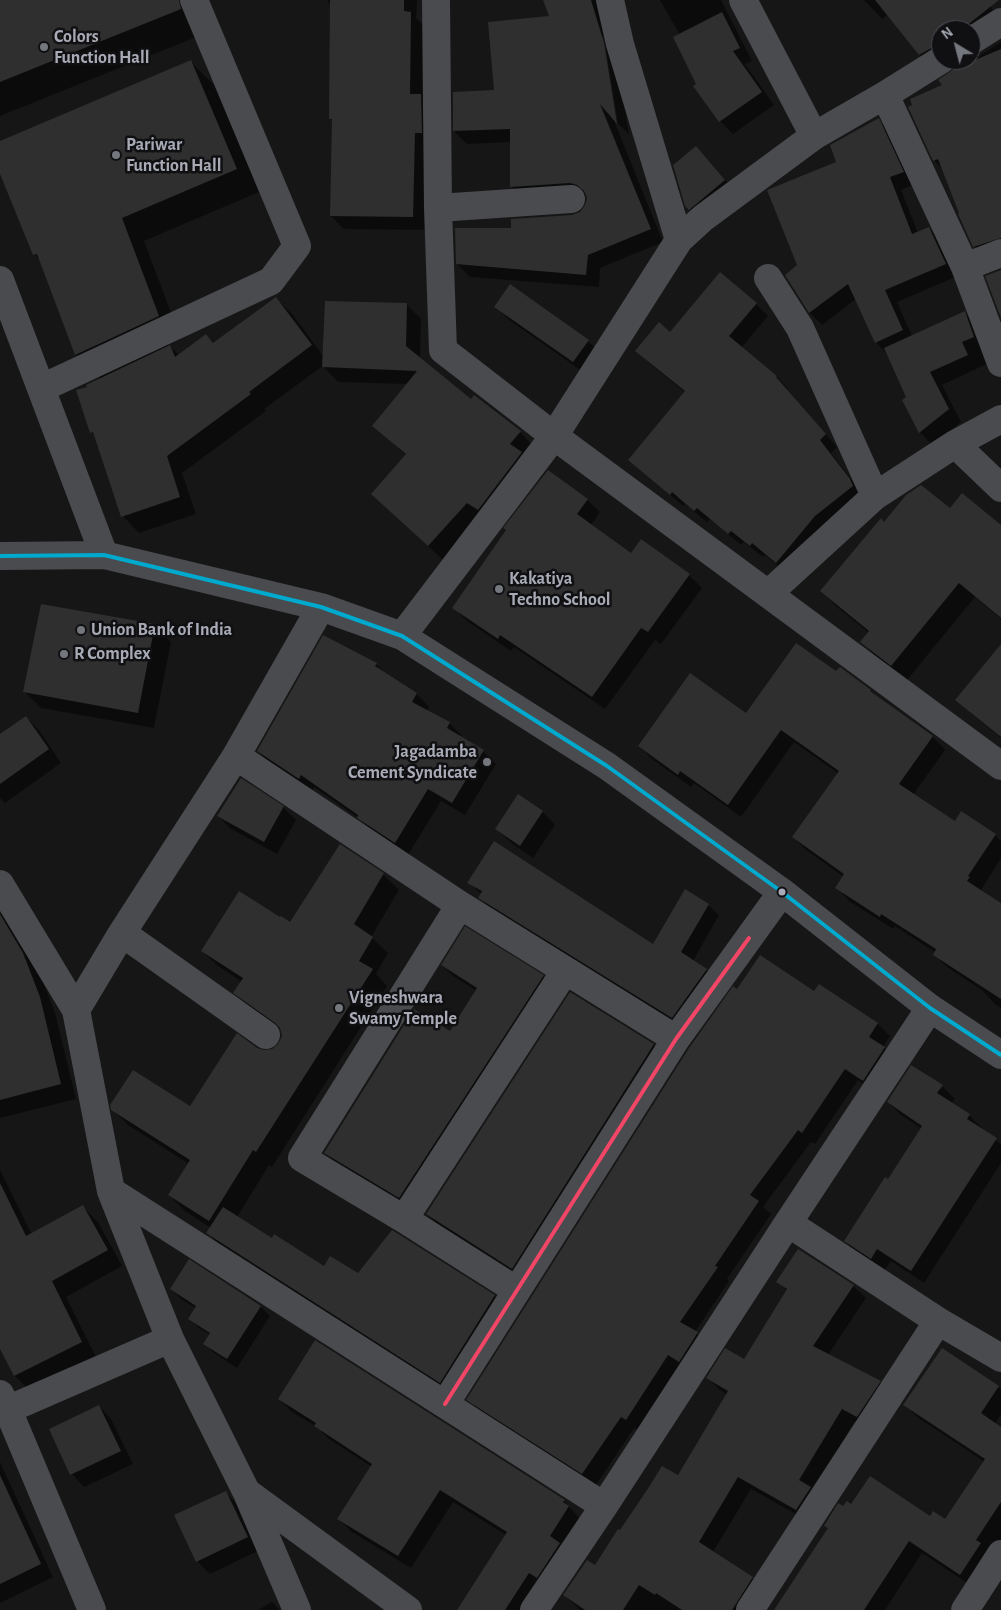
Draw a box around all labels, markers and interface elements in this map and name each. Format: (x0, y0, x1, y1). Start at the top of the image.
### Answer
north arrow (931, 20, 981, 70)
text: N (939, 25, 956, 42)
place label: Colors Function Hall (54, 26, 149, 68)
marker: Colors Function Hall (38, 41, 50, 53)
place label: Pariwar Function Hall (126, 134, 221, 176)
marker: Pariwar Function Hall (110, 149, 122, 161)
place label: Kakatiya Techno School (509, 568, 611, 610)
marker: Kakatiya Techno School (493, 583, 505, 595)
place label: Union Bank of India (91, 619, 232, 641)
marker: Union Bank of India (75, 624, 87, 636)
place label: R Complex (74, 643, 151, 665)
marker: R Complex (58, 648, 70, 660)
place label: Jagadamba Cement Syndicate (348, 741, 477, 784)
marker: Jagadamba Cement Syndicate (481, 756, 493, 768)
unlabelled marker (777, 887, 787, 897)
place label: Vigneshwara Swamy Temple (349, 987, 457, 1030)
marker: Vigneshwara Swamy Temple (333, 1002, 345, 1014)

